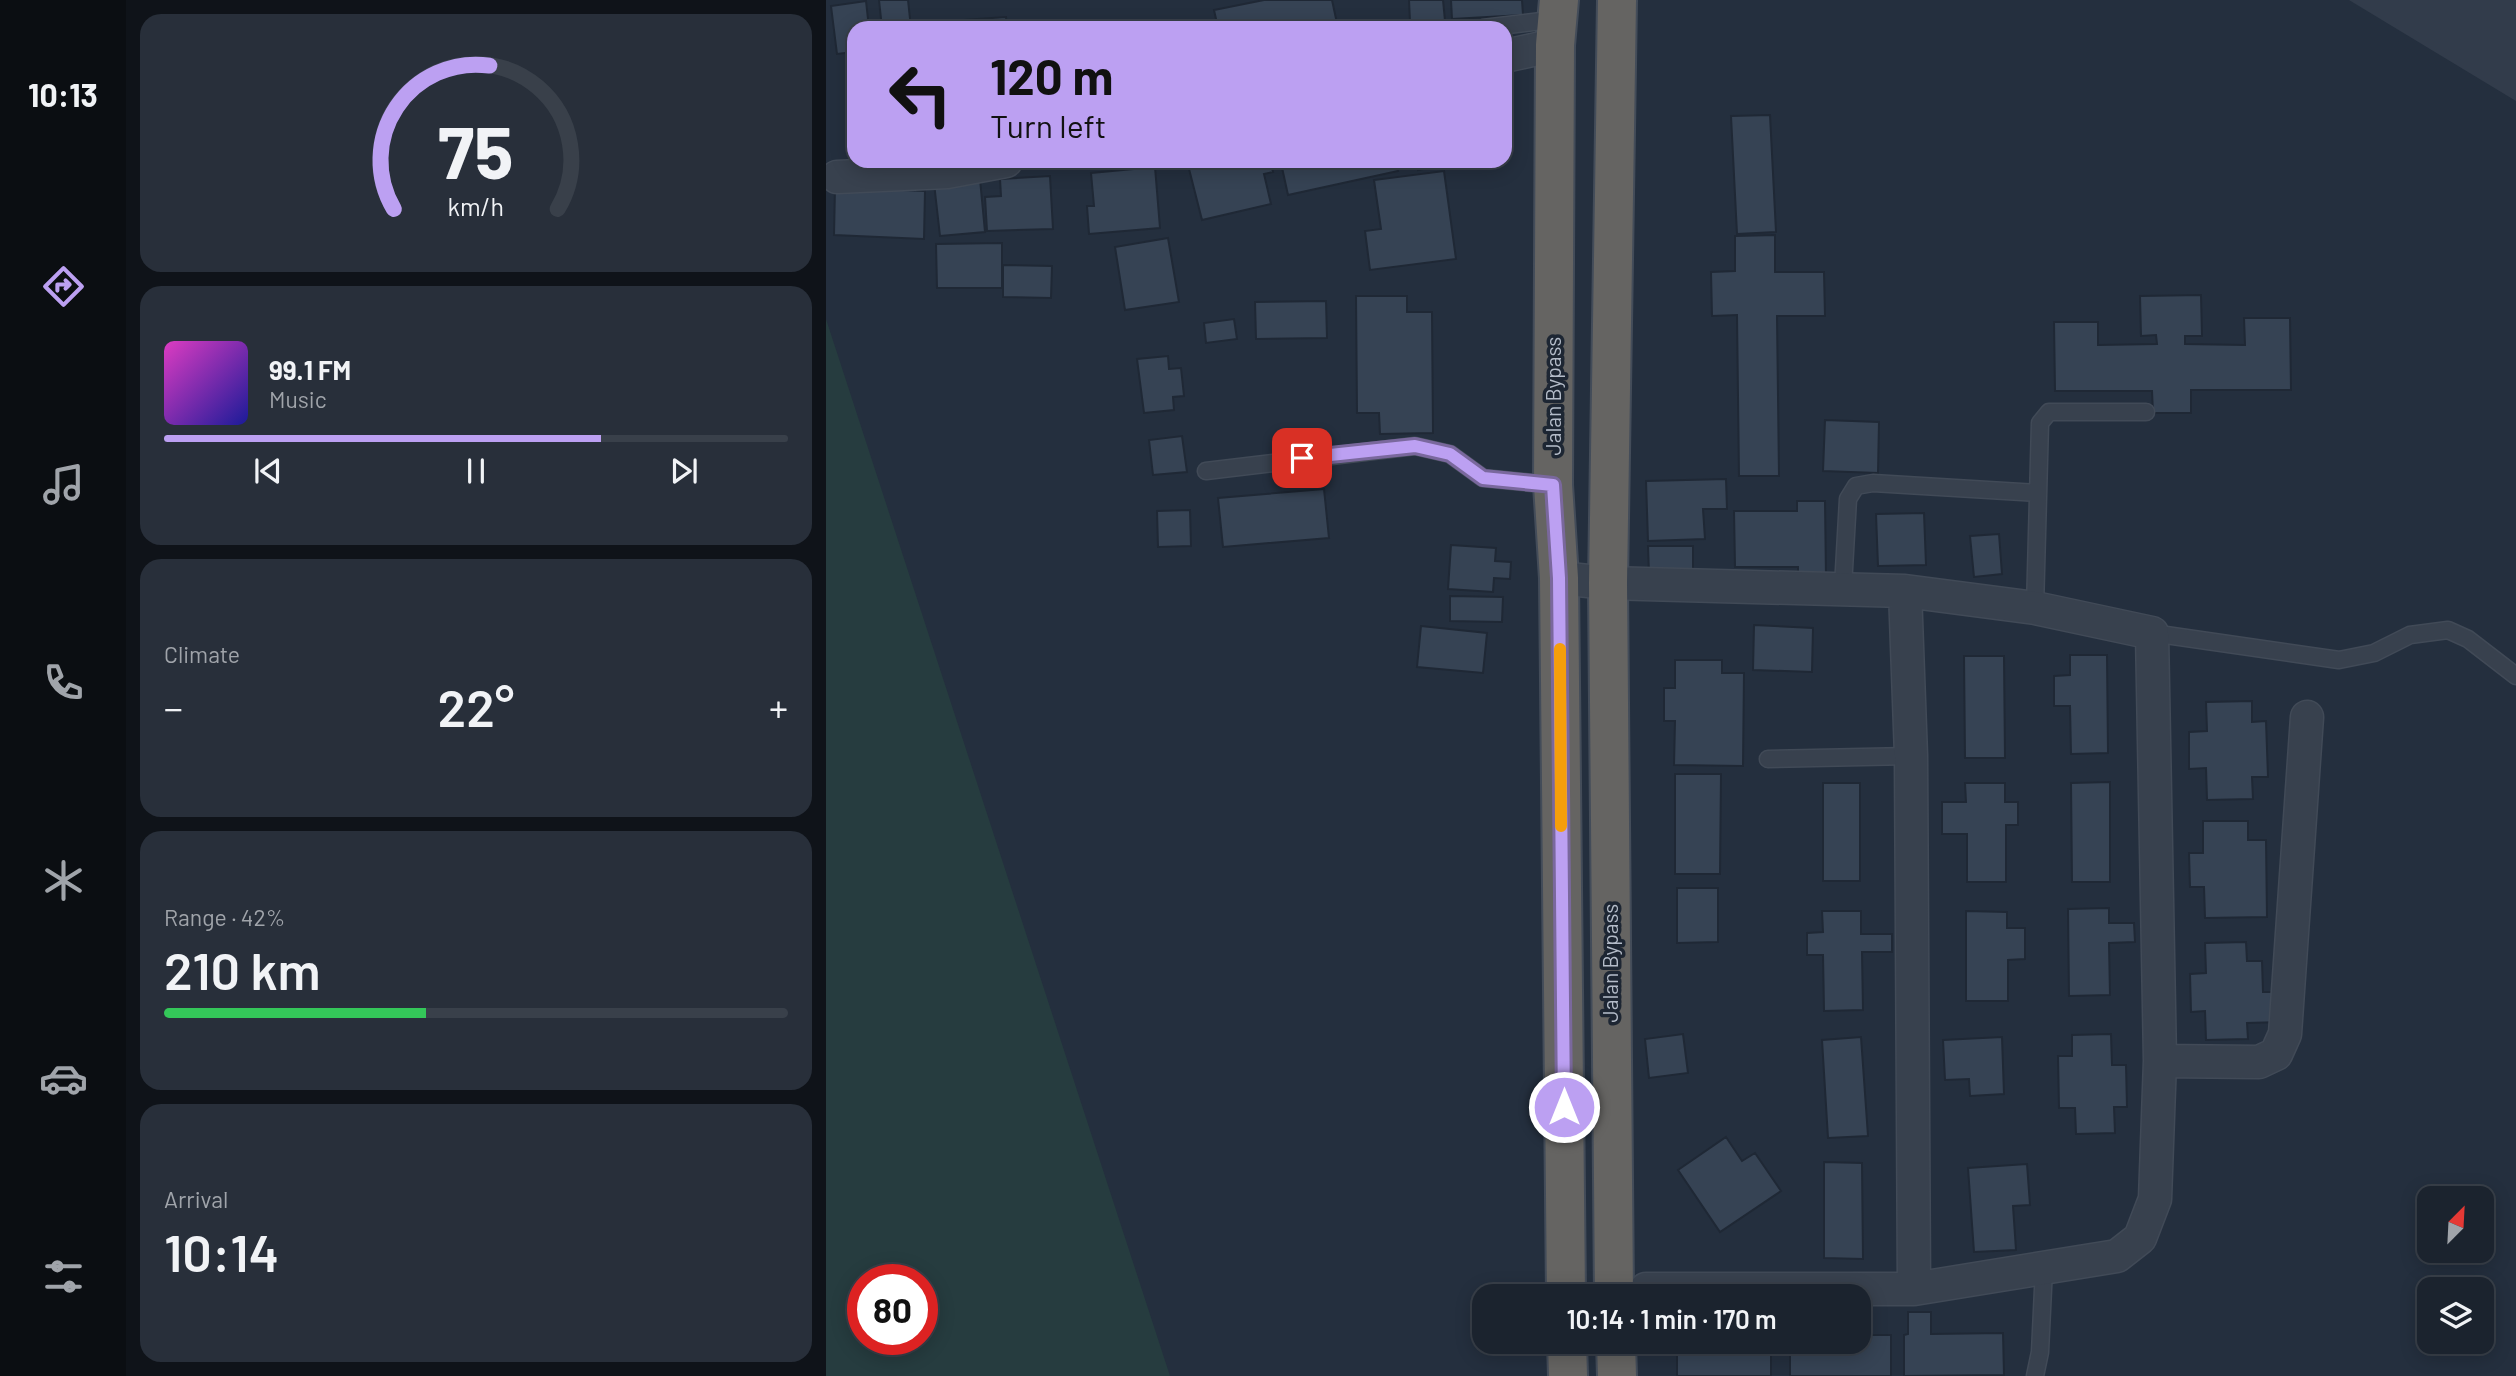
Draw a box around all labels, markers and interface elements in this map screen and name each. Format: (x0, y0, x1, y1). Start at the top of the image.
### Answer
text: 120 m (990, 46, 1113, 105)
icon: left (875, 49, 966, 140)
text: 10:13 (28, 75, 98, 113)
text: Turn left (990, 106, 1107, 144)
text: 75 (438, 107, 514, 195)
text: km/h (448, 191, 504, 221)
icon: directions (39, 262, 88, 311)
street label: Jalan Bypass (1540, 337, 1565, 455)
text: 99.1 FM (269, 354, 351, 385)
text: Music (269, 385, 327, 413)
pin (1272, 428, 1332, 488)
icon: arrive (1283, 439, 1321, 477)
icon: previous (249, 452, 287, 490)
icon: pause (457, 452, 495, 490)
icon: next (665, 452, 703, 490)
icon: music (39, 460, 88, 509)
text: Climate (164, 640, 240, 668)
icon: phone (39, 658, 88, 707)
text: 22° (438, 675, 514, 737)
text: − (164, 684, 183, 730)
text: + (769, 684, 788, 730)
icon: climate (39, 856, 88, 905)
text: Range · 42% (164, 903, 285, 931)
street label: Jalan Bypass (1597, 904, 1622, 1022)
text: 210 km (164, 938, 321, 1000)
icon: car (39, 1054, 88, 1103)
position arrow (1527, 1070, 1601, 1144)
text: Arrival (164, 1185, 228, 1213)
north arrow (2417, 1186, 2494, 1264)
map controls (2417, 1186, 2494, 1354)
text: 10:14 (164, 1220, 279, 1282)
icon: filters (39, 1252, 88, 1301)
speed limit sign: 80 (847, 1264, 938, 1355)
button: layers (2417, 1277, 2494, 1354)
text: 10:14 · 1 min · 170 m (1566, 1303, 1777, 1334)

